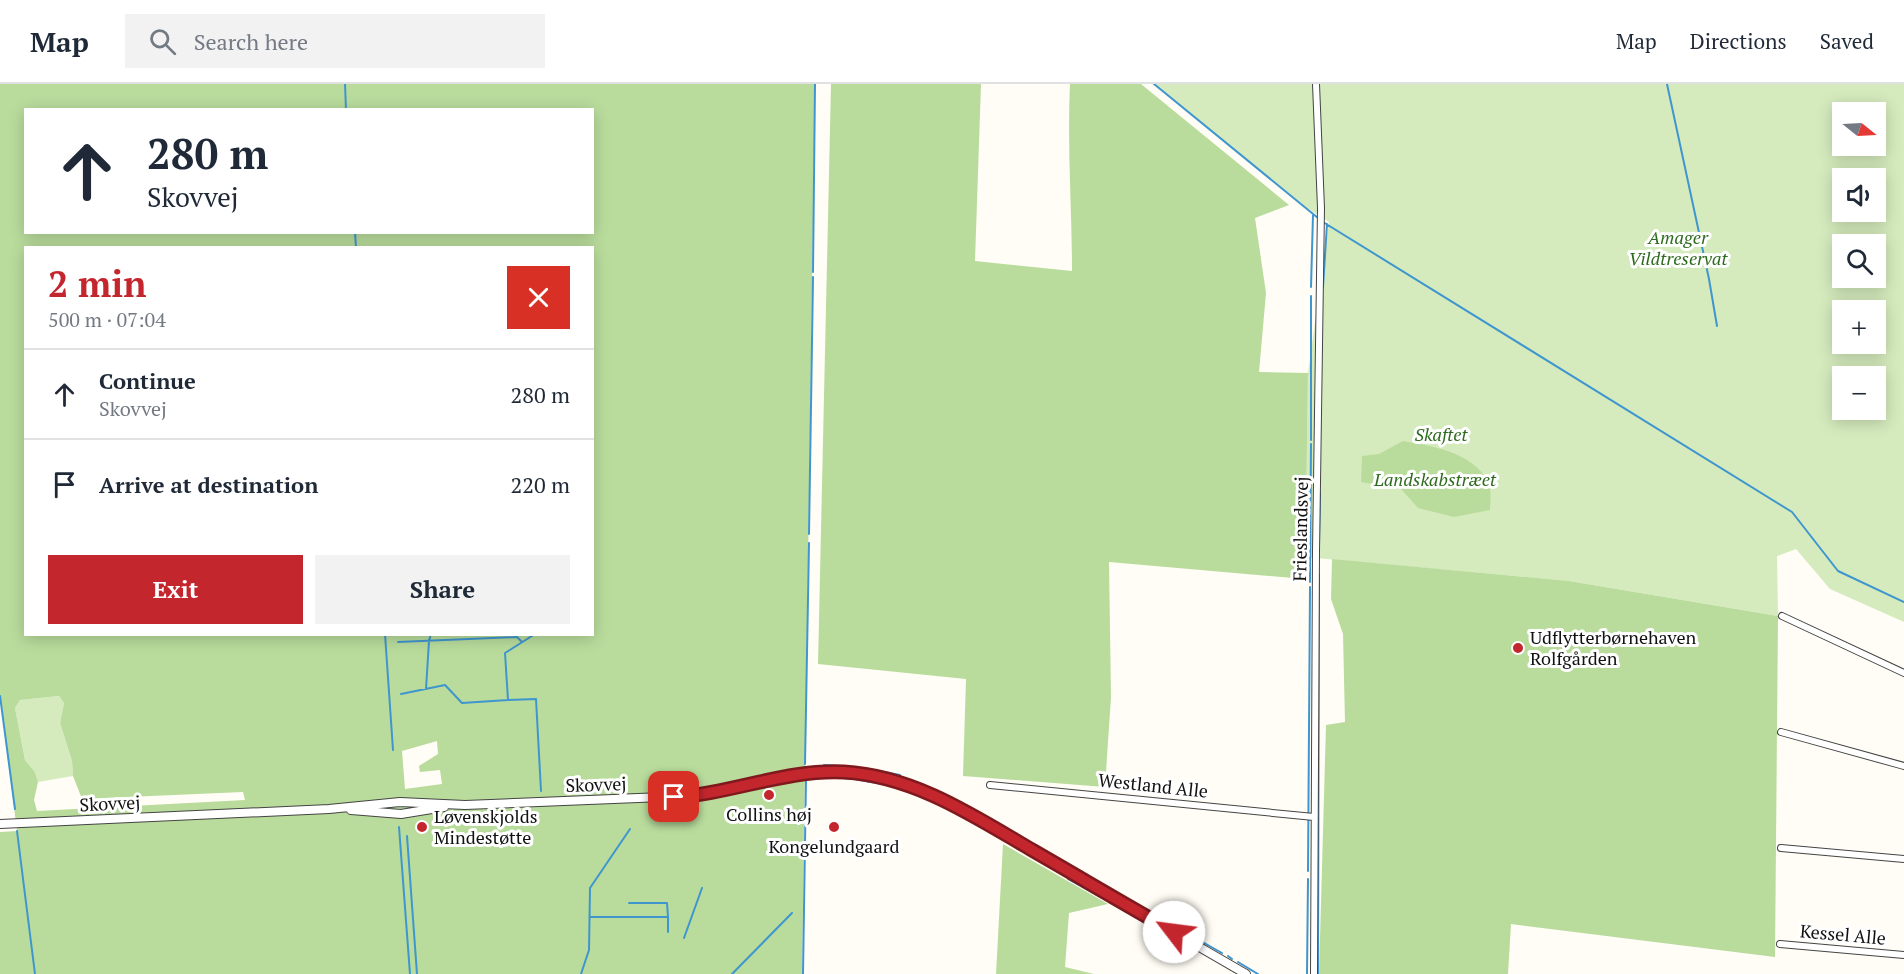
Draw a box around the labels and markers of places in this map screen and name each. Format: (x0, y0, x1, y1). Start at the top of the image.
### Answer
place label: Udflytterbørnehaven Rolfgården (1530, 625, 1696, 670)
marker: Udflytterbørnehaven Rolfgården (1511, 641, 1525, 655)
pin (648, 771, 699, 822)
marker: Collins høj (762, 788, 776, 802)
place label: Collins høj (726, 802, 812, 826)
place label: Løvenskjolds Mindestøtte (434, 804, 537, 849)
marker: Løvenskjolds Mindestøtte (415, 820, 429, 834)
marker: Kongelundgaard (827, 820, 841, 834)
place label: Kongelundgaard (769, 834, 899, 858)

